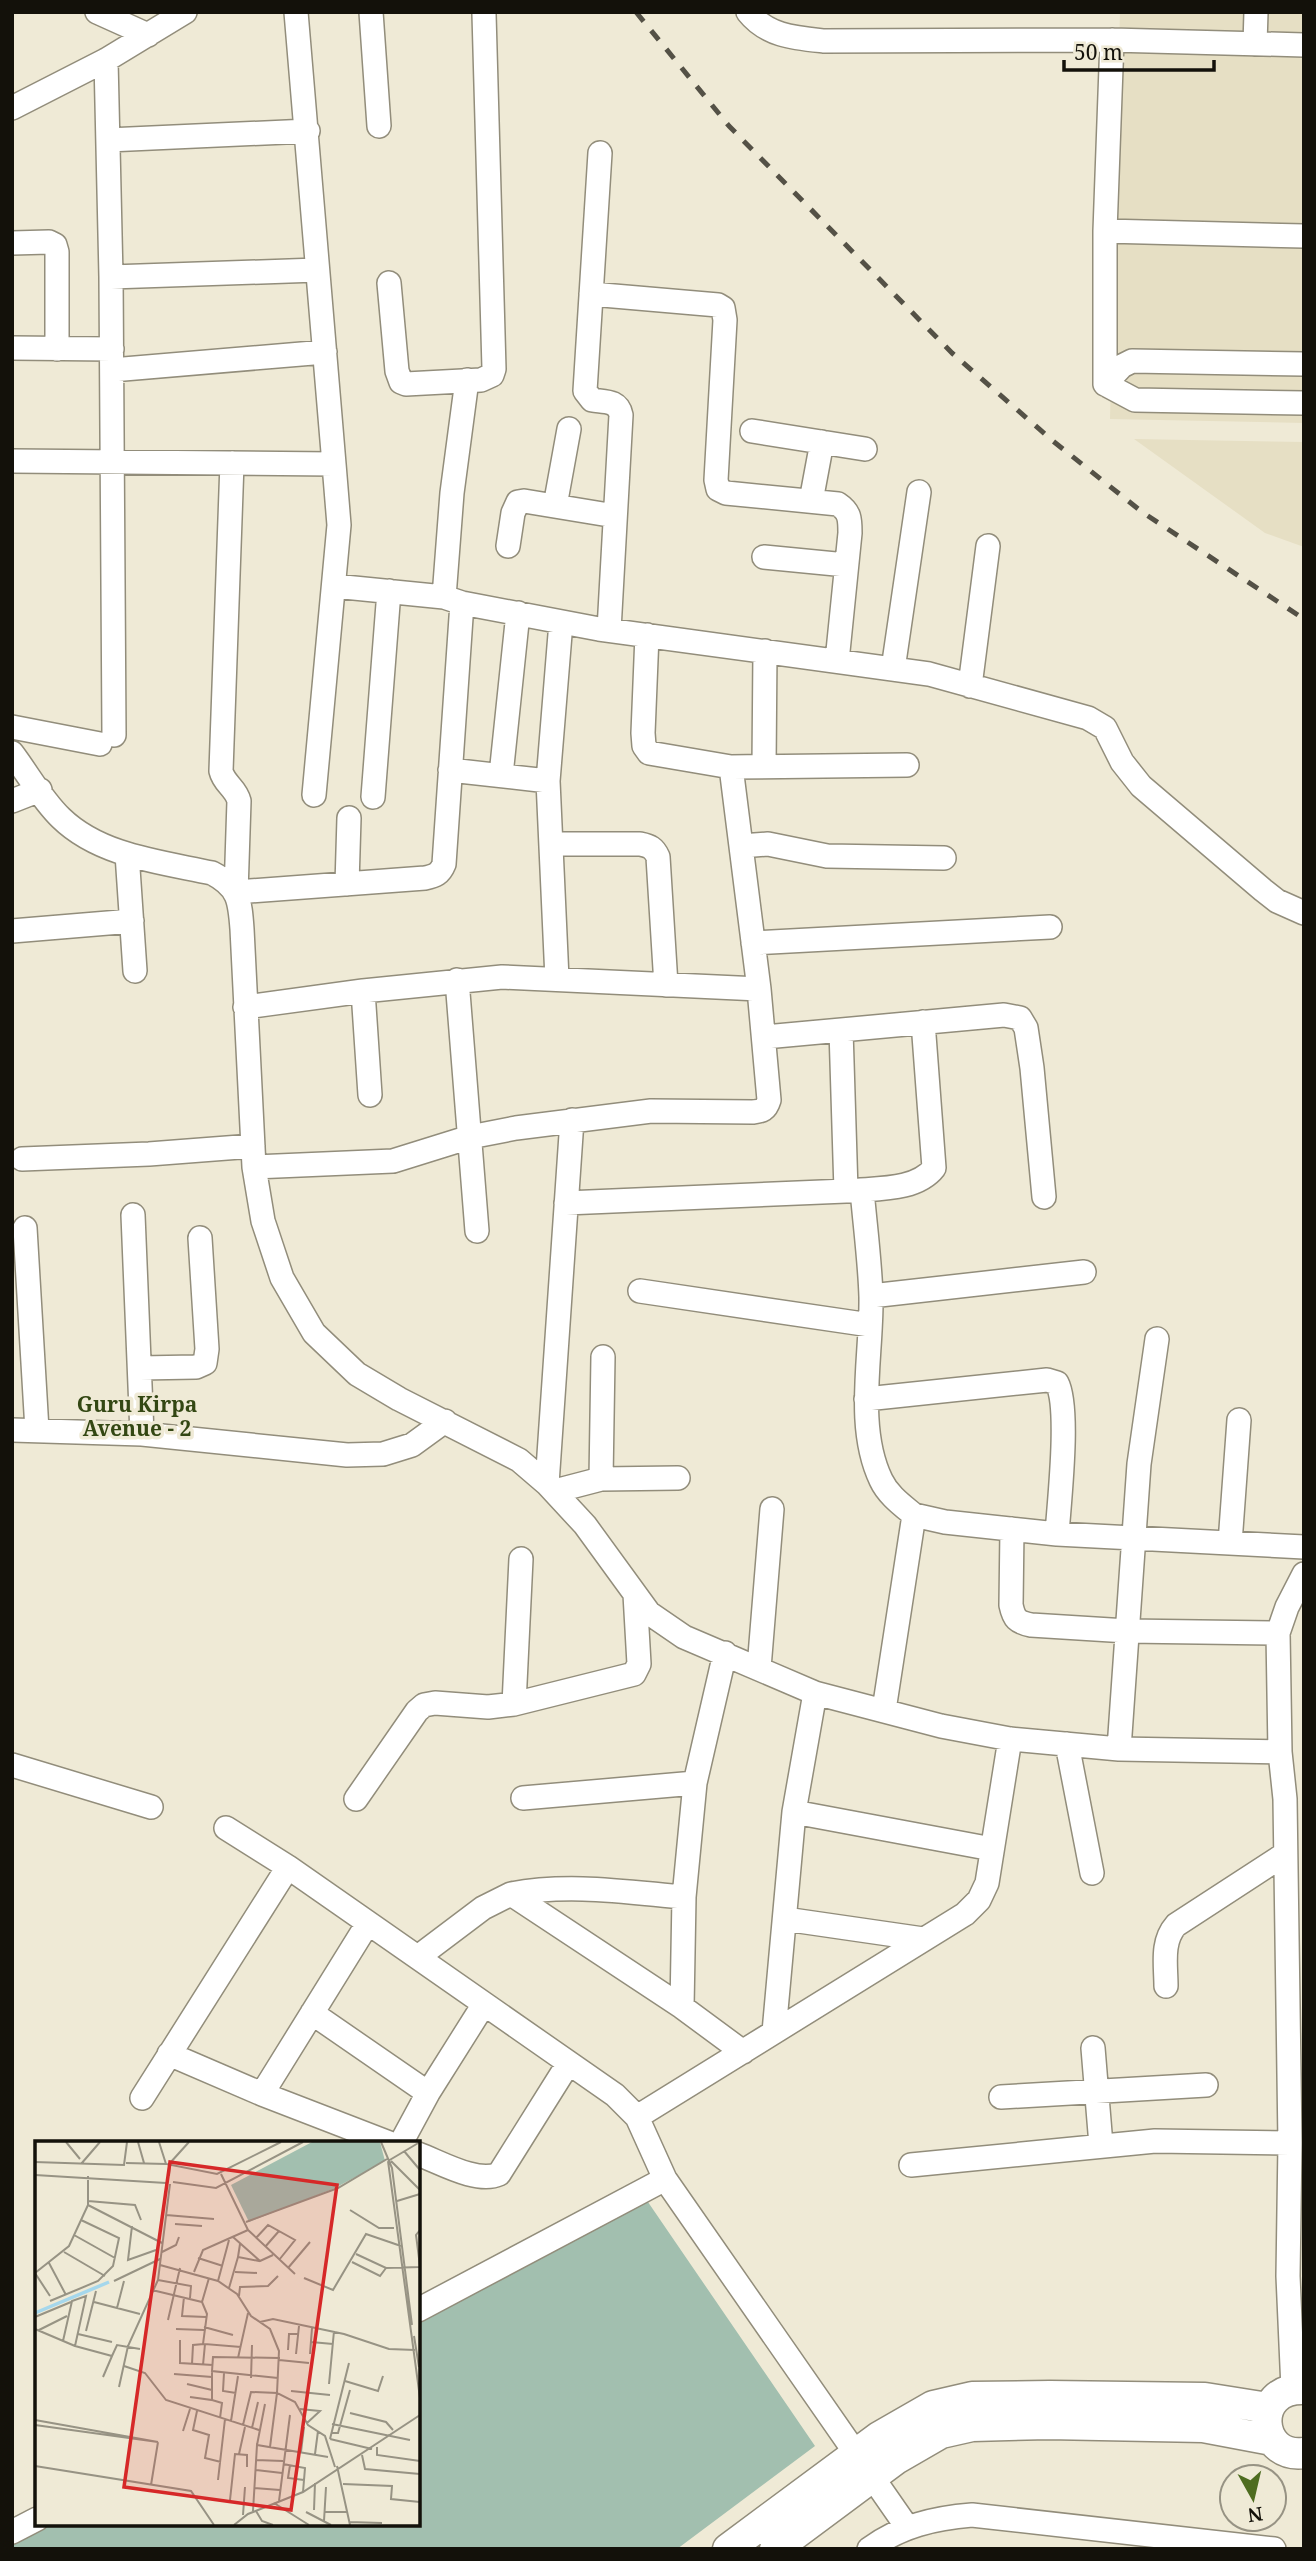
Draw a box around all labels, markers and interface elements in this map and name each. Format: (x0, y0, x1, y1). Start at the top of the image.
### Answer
scale bar (1064, 28, 1214, 72)
text: 50 m (1074, 38, 1123, 66)
district label: Guru Kirpa Avenue - 2 (77, 1390, 197, 1442)
inset map (35, 2141, 420, 2526)
north arrow (1218, 2463, 1288, 2533)
text: N (1246, 2501, 1265, 2529)

